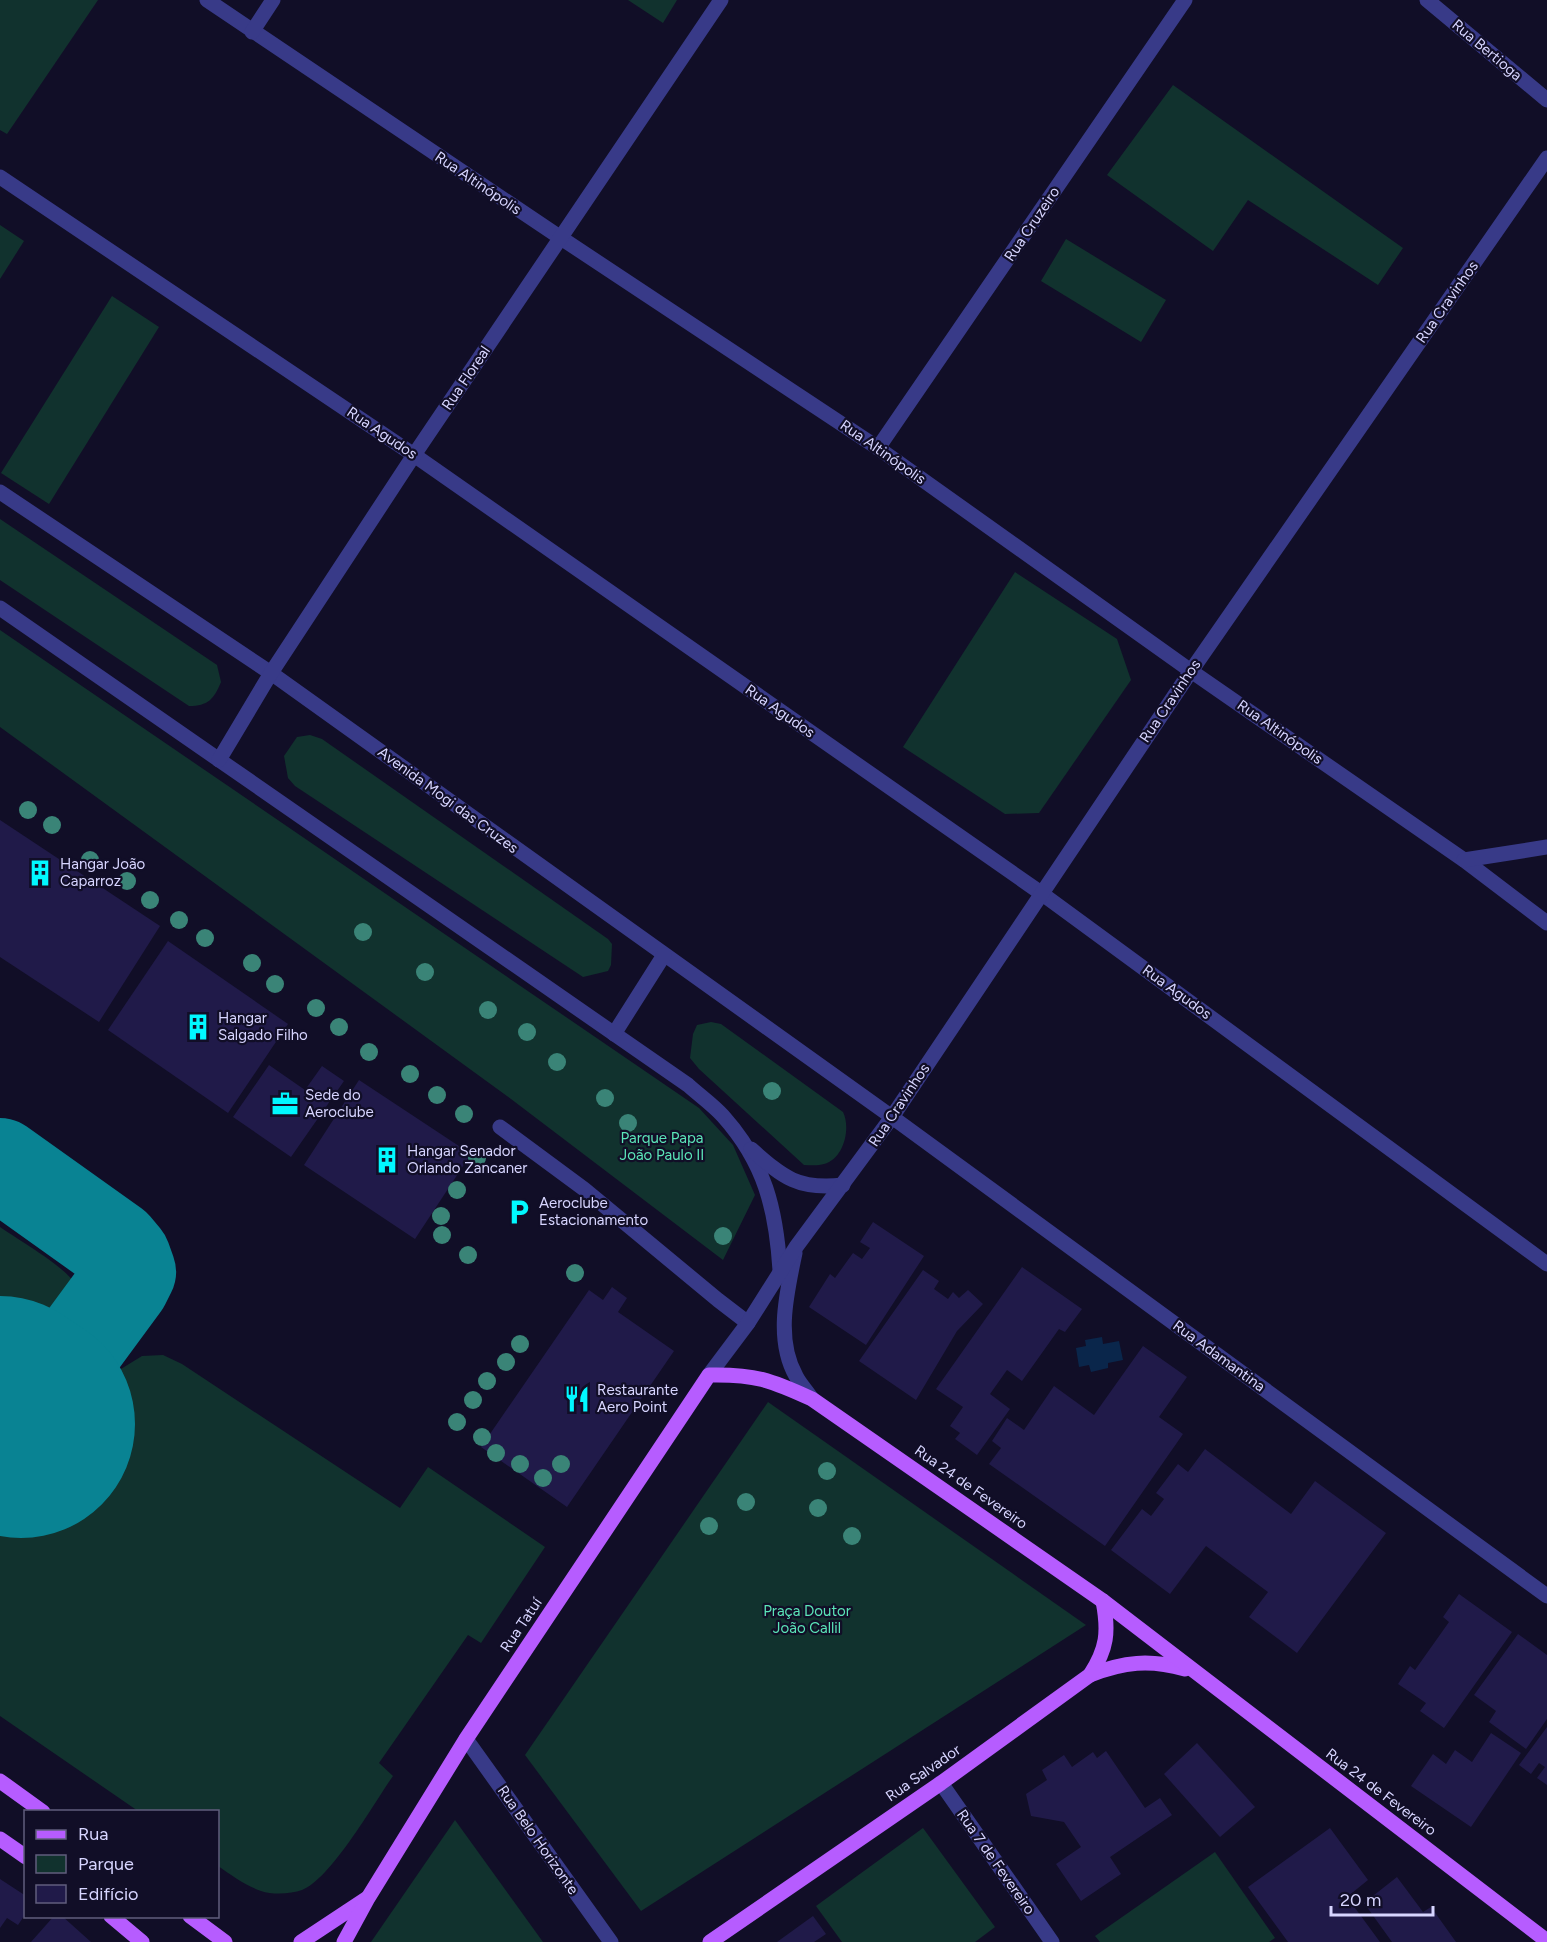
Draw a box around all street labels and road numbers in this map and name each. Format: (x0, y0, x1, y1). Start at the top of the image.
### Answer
street label: Rua Bertioga (1448, 16, 1526, 84)
street label: Rua Altinópolis (431, 148, 525, 218)
street label: Rua Cruzeiro (1000, 183, 1064, 265)
street label: Rua Cravinhos (1412, 257, 1482, 347)
street label: Rua Floreal (438, 343, 494, 413)
street label: Rua Agudos (343, 403, 421, 463)
street label: Rua Altinópolis (837, 416, 929, 488)
street label: Rua Cravinhos (1136, 656, 1204, 746)
street label: Rua Agudos (742, 680, 818, 742)
street label: Rua Altinópolis (1234, 696, 1326, 768)
street label: Avenida Mogi das Cruzes (374, 743, 522, 857)
street label: Rua Agudos (1139, 961, 1215, 1023)
street label: Rua Cravinhos (865, 1060, 933, 1150)
street label: Rua Adamantina (1169, 1317, 1269, 1395)
street label: Rua 24 de Fevereiro (911, 1441, 1031, 1533)
street label: Rua Tatuí (496, 1593, 547, 1656)
street label: Rua Salvador (882, 1741, 964, 1805)
street label: Rua 24 de Fevereiro (1322, 1745, 1440, 1840)
street label: Rua Belo Horizonte (494, 1782, 582, 1898)
street label: Rua 7 de Fevereiro (953, 1806, 1039, 1918)

